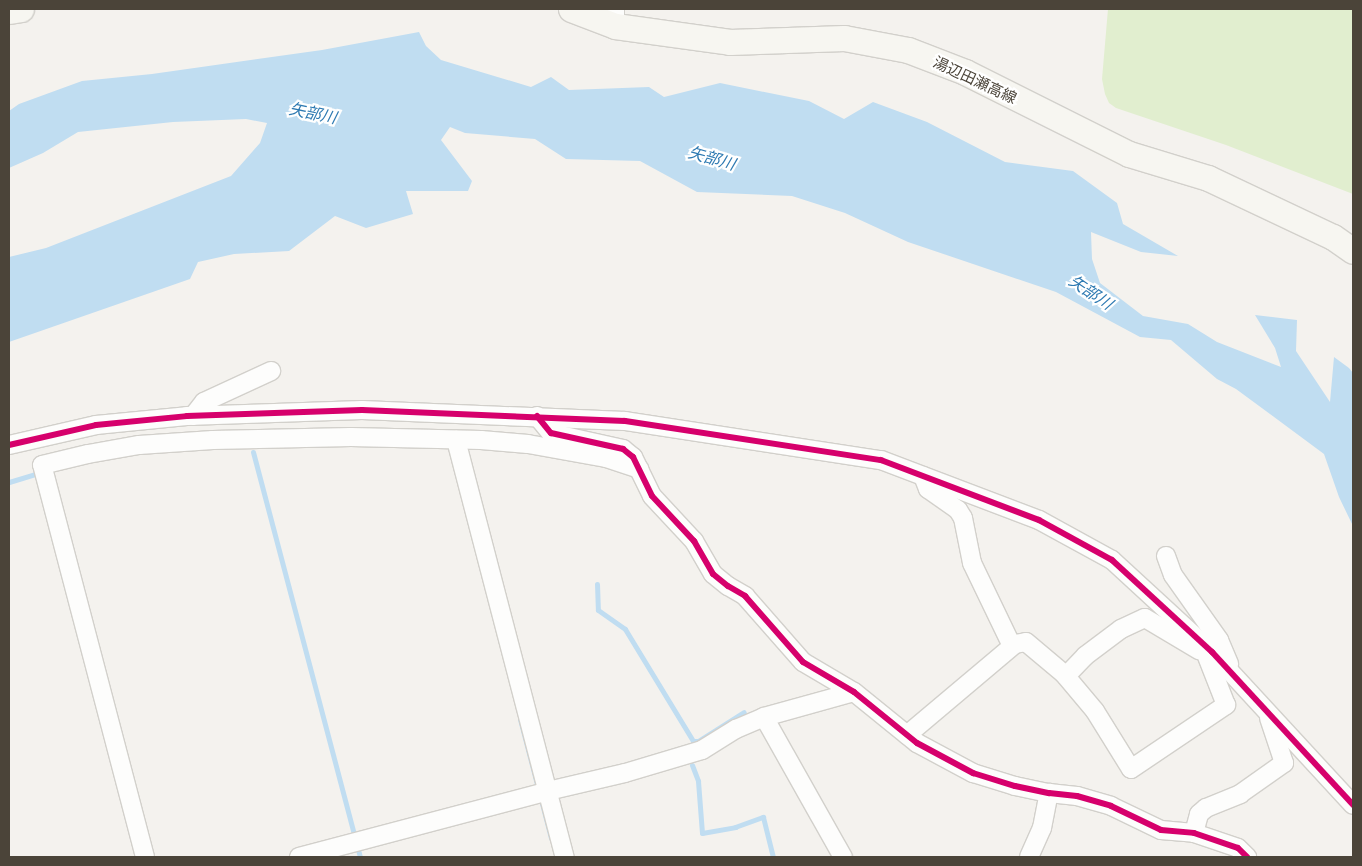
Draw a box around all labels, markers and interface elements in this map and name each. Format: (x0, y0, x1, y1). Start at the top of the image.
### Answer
street label: 湯辺田瀬高線 (930, 53, 1020, 107)
water label: 矢部川 (288, 99, 338, 127)
water label: 矢部川 (686, 142, 738, 174)
water label: 矢部川 (1066, 271, 1116, 313)

